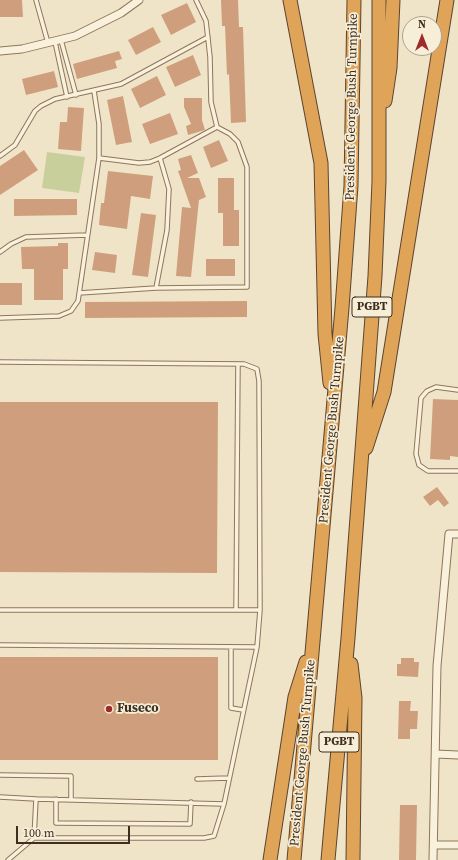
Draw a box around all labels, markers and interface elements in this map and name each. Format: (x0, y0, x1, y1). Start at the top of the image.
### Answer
street label: President George Bush Turnpike (343, 13, 361, 201)
north arrow (402, 16, 442, 56)
text: N (418, 17, 426, 32)
road number: PGBT (352, 297, 392, 317)
street label: President George Bush Turnpike (316, 336, 348, 524)
street label: President George Bush Turnpike (287, 659, 319, 847)
place label: Fuseco (117, 701, 159, 717)
marker: Fuseco (104, 704, 114, 714)
road number: PGBT (319, 732, 359, 752)
scale bar (18, 818, 132, 844)
text: 100 m (23, 825, 55, 841)

